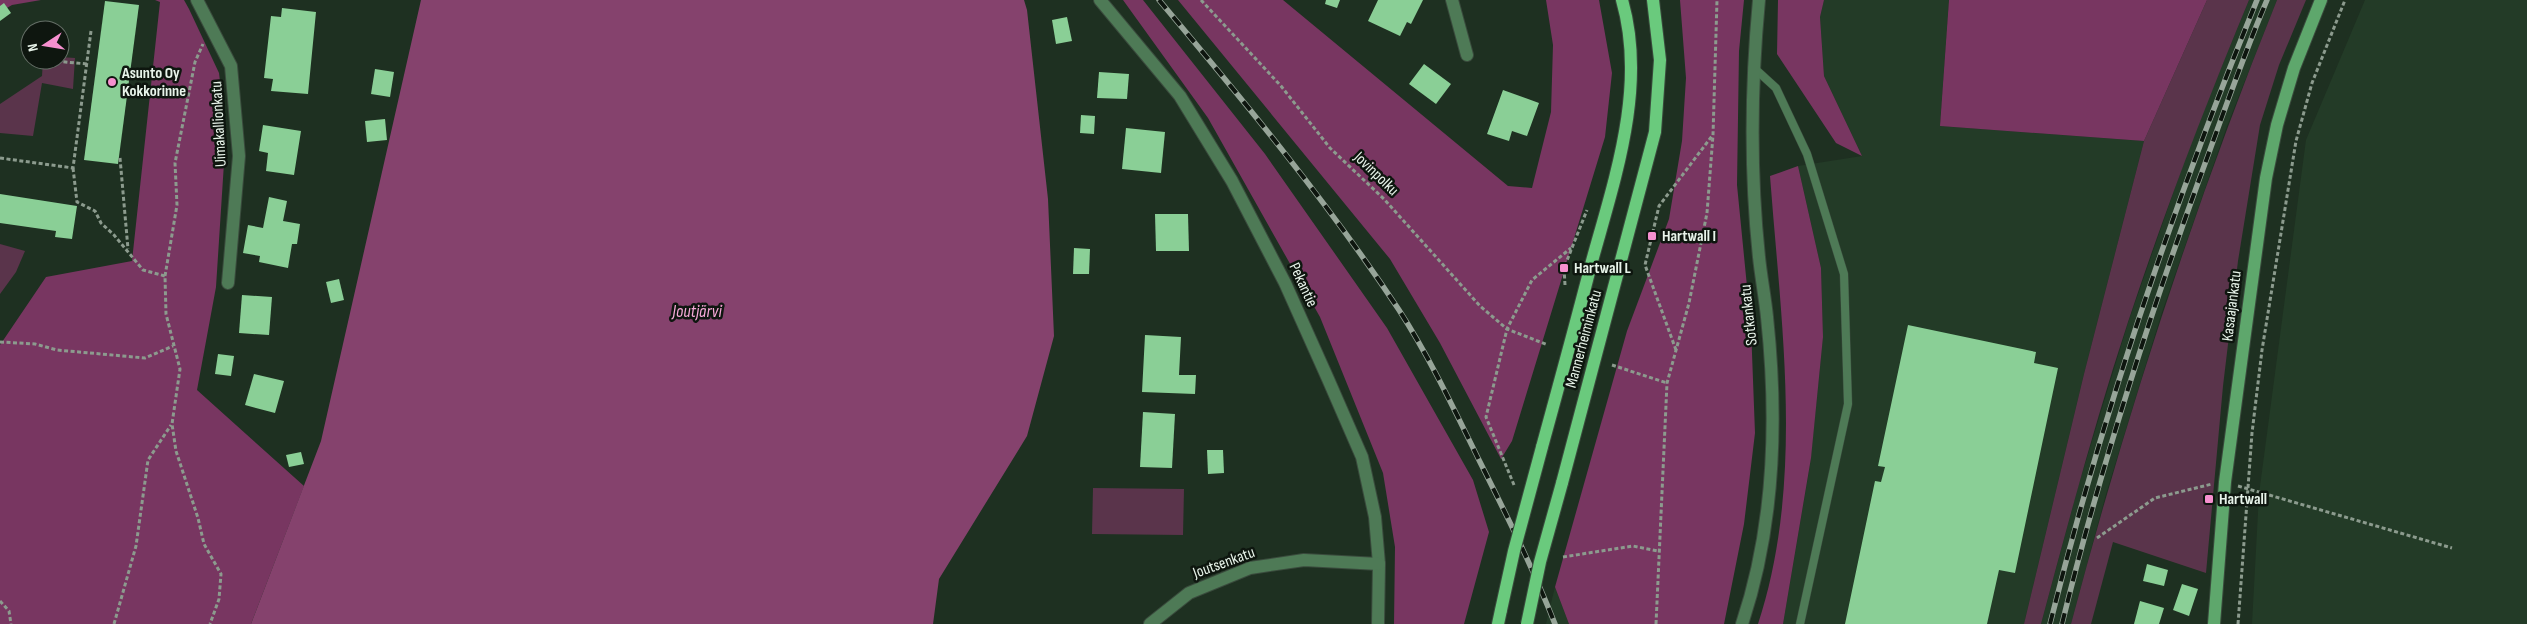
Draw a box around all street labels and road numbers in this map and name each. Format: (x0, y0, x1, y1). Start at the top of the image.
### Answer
street label: Uimakallionkatu (207, 80, 231, 168)
street label: Jovinpolku (1349, 147, 1402, 200)
street label: Pekantie (1285, 260, 1321, 310)
street label: Kasaajankatu (2218, 270, 2246, 342)
street label: Sotkankatu (1736, 284, 1762, 346)
street label: Mannerheiminkatu (1562, 288, 1606, 390)
street label: Joutsenkatu (1190, 543, 1257, 583)

